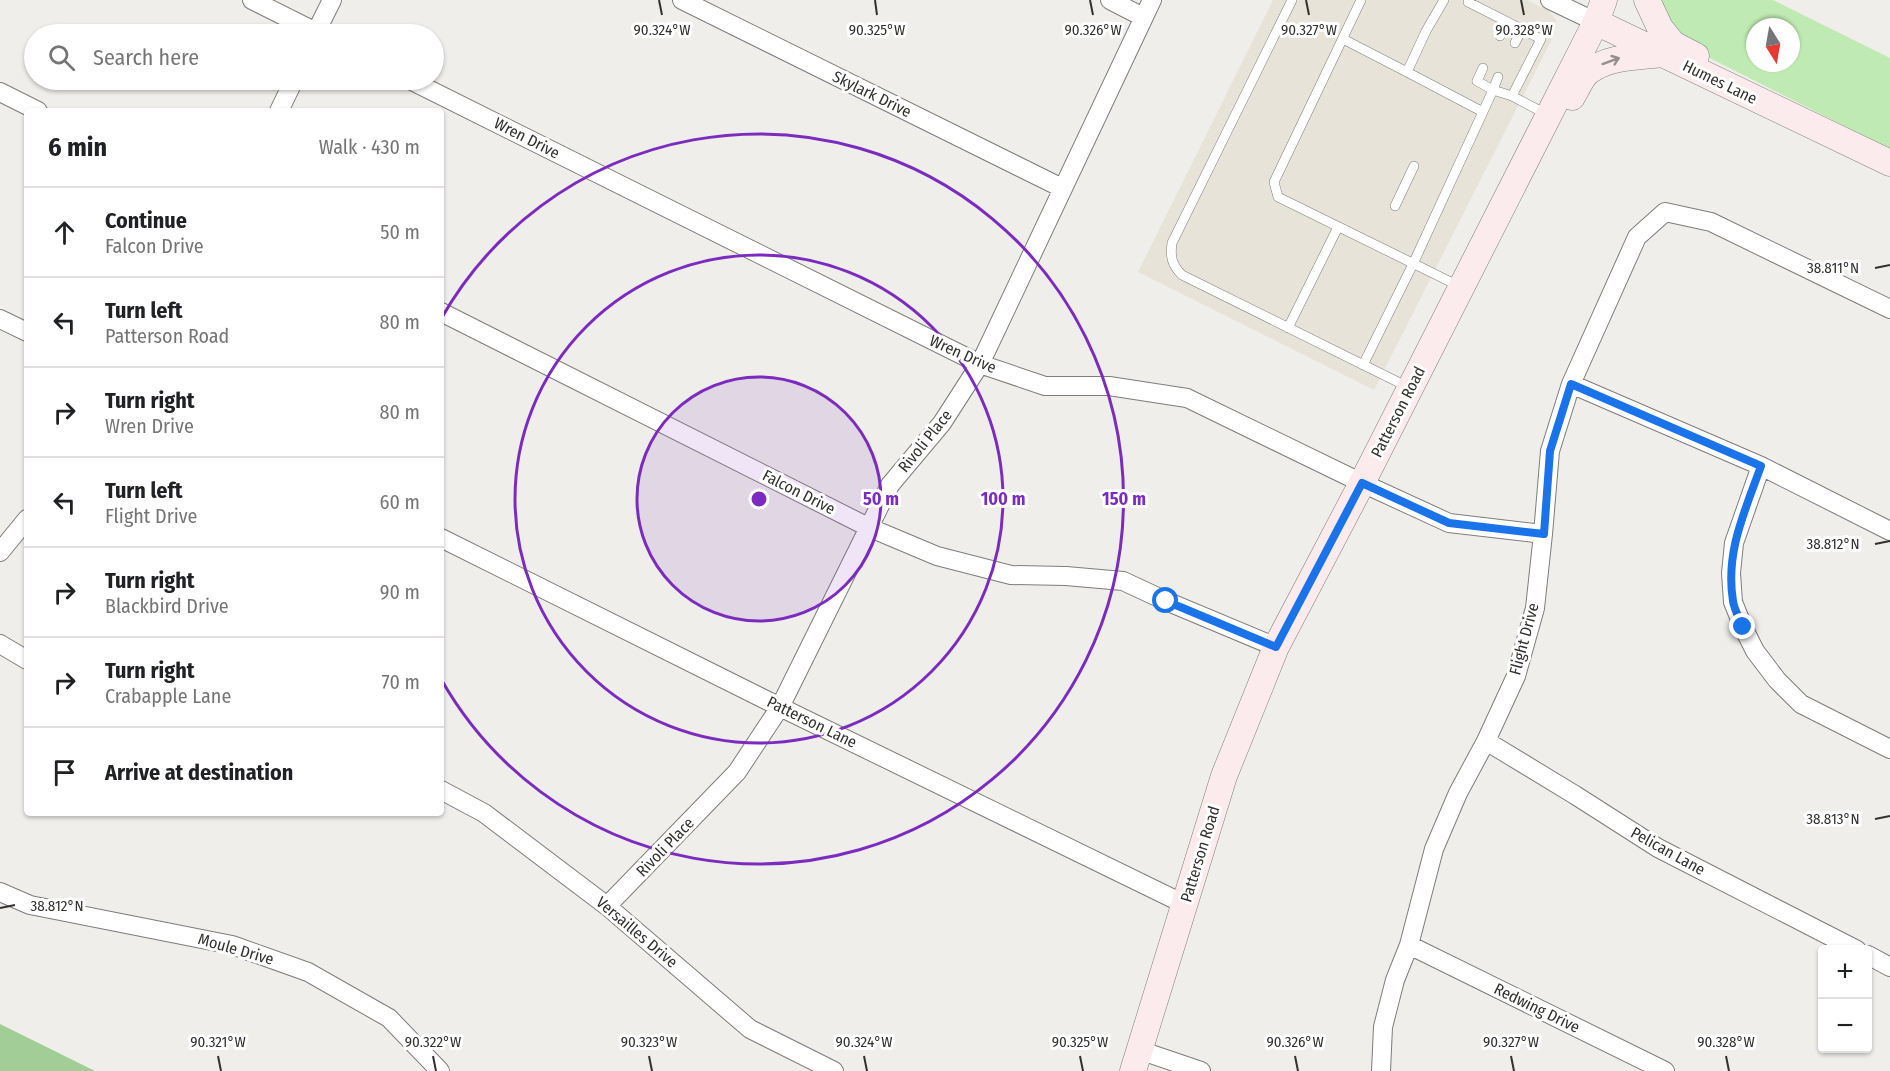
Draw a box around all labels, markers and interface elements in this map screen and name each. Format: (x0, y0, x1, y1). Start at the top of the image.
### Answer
north arrow (1746, 18, 1800, 72)
text: 90.324°W (634, 21, 690, 39)
text: 90.325°W (849, 21, 905, 39)
text: 90.326°W (1064, 21, 1122, 39)
text: 90.327°W (1281, 21, 1337, 39)
text: 90.328°W (1495, 21, 1553, 39)
search box (24, 24, 444, 90)
icon: search (45, 41, 78, 74)
text: Search here (93, 44, 199, 71)
one-way arrow (1601, 55, 1620, 66)
street label: Humes Lane (1680, 56, 1760, 108)
street label: Skylark Drive (830, 67, 915, 121)
street label: Wren Drive (491, 113, 563, 163)
text: 6 min (48, 132, 107, 163)
text: Walk · 430 m (319, 135, 420, 159)
text: Continue (105, 207, 187, 234)
icon: ahead (48, 216, 81, 249)
text: 50 m (380, 220, 420, 244)
text: Falcon Drive (105, 234, 204, 258)
text: 38.811°N (1807, 259, 1859, 277)
text: Turn left (105, 297, 183, 324)
icon: left (48, 306, 81, 339)
text: 80 m (380, 310, 420, 334)
text: Patterson Road (105, 324, 229, 348)
street label: Wren Drive (927, 331, 999, 377)
street label: Patterson Road (1367, 363, 1429, 461)
text: Turn right (105, 387, 194, 414)
icon: right (48, 396, 81, 429)
text: 80 m (380, 400, 420, 424)
street label: Rivoli Place (894, 406, 956, 476)
text: Wren Drive (105, 414, 194, 438)
street label: Falcon Drive (760, 466, 839, 518)
text: Turn left (105, 477, 183, 504)
icon: left (48, 486, 81, 519)
text: 50 m (863, 488, 899, 510)
text: 100 m (981, 488, 1025, 510)
text: 150 m (1102, 488, 1146, 510)
centre of rings (749, 489, 769, 509)
text: 60 m (380, 490, 420, 514)
text: Flight Drive (105, 504, 197, 528)
text: 38.812°N (1806, 535, 1860, 553)
text: Turn right (105, 567, 194, 594)
icon: right (48, 576, 81, 609)
text: 90 m (380, 580, 420, 604)
route start (1152, 587, 1178, 613)
text: Blackbird Drive (105, 594, 229, 618)
street label: Flight Drive (1505, 601, 1543, 677)
route end (1729, 613, 1755, 639)
text: Turn right (105, 657, 194, 684)
icon: right (48, 666, 81, 699)
text: 70 m (382, 670, 420, 694)
text: Crabapple Lane (105, 684, 231, 708)
street label: Patterson Lane (764, 692, 860, 752)
icon: arrive (48, 756, 81, 789)
text: Arrive at destination (105, 759, 293, 786)
street label: Patterson Road (1176, 804, 1224, 904)
text: 38.813°N (1806, 810, 1860, 828)
street label: Rivoli Place (632, 813, 698, 881)
street label: Pelican Lane (1628, 823, 1709, 879)
street label: Versailles Drive (592, 892, 682, 972)
text: 38.812°N (30, 897, 84, 915)
street label: Moule Drive (196, 929, 276, 969)
map controls (1818, 945, 1872, 1053)
button: + (1818, 945, 1872, 999)
street label: Redwing Drive (1491, 979, 1583, 1037)
button: − (1818, 999, 1872, 1053)
text: 90.321°W (190, 1033, 246, 1051)
text: 90.322°W (405, 1033, 461, 1051)
text: 90.323°W (621, 1033, 677, 1051)
text: 90.324°W (836, 1033, 892, 1051)
text: 90.325°W (1052, 1033, 1108, 1051)
text: 90.326°W (1266, 1033, 1324, 1051)
text: 90.327°W (1483, 1033, 1539, 1051)
text: 90.328°W (1697, 1033, 1755, 1051)

